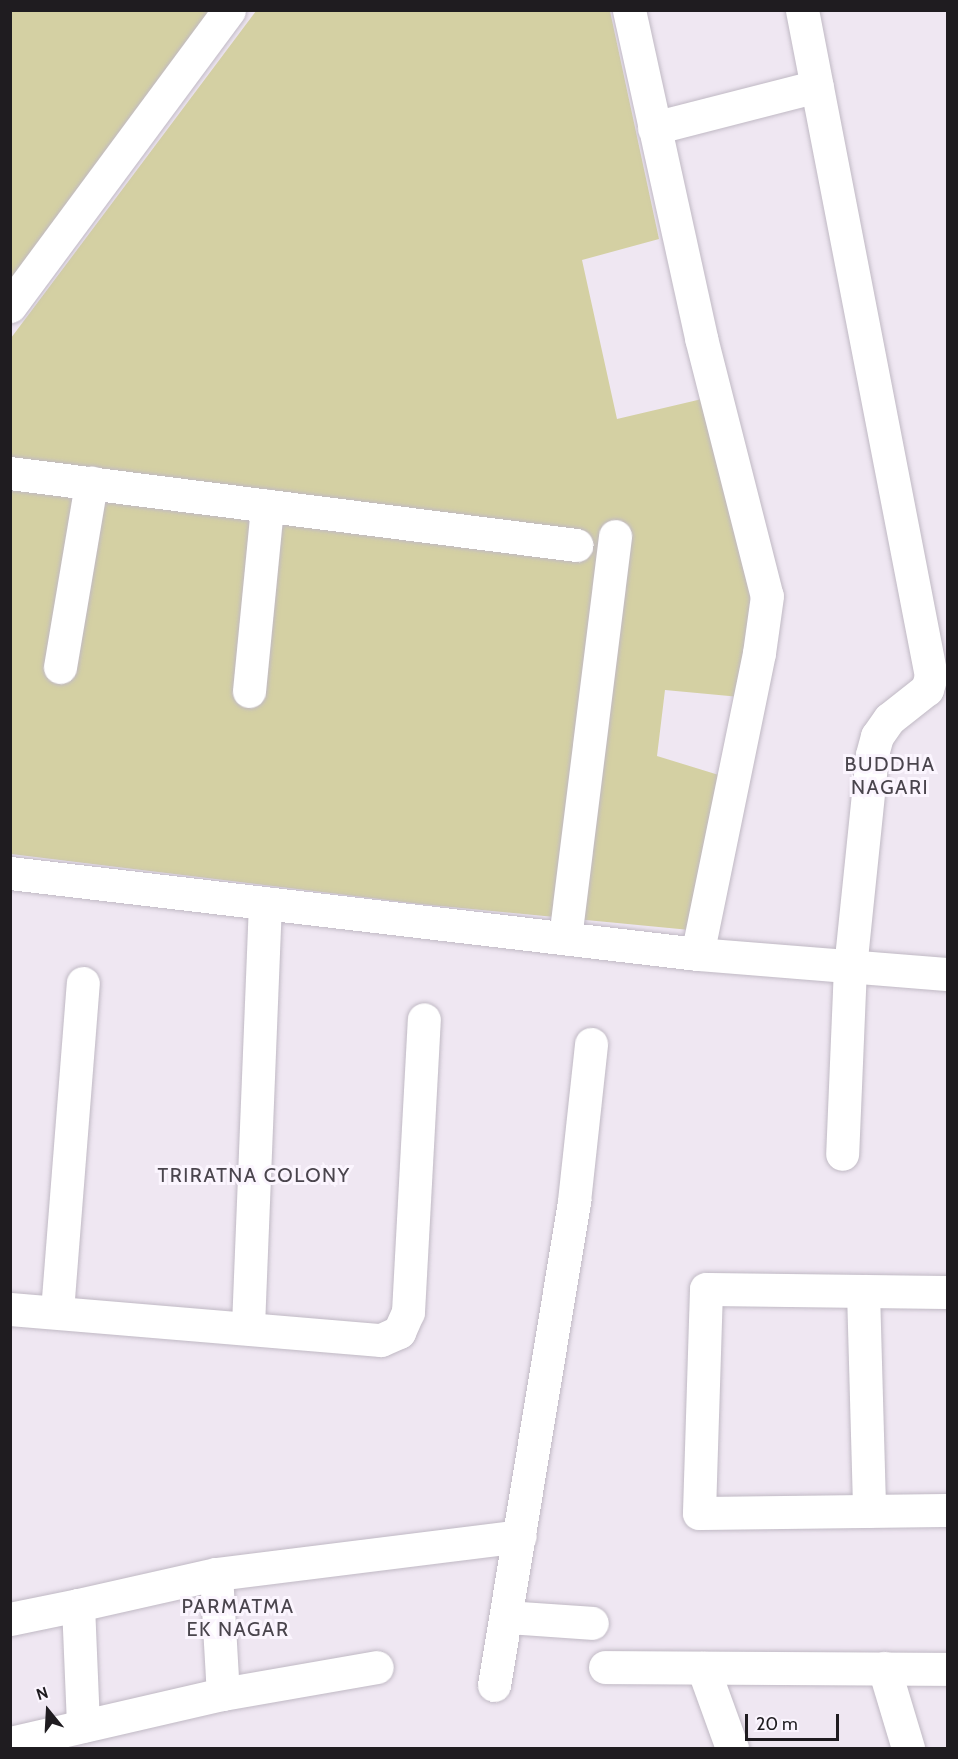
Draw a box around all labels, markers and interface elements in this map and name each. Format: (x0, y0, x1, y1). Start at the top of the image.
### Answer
district label: BUDDHA NAGARI (845, 753, 935, 800)
district label: TRIRATNA COLONY (158, 1163, 350, 1187)
district label: PARMATMA EK NAGAR (181, 1594, 295, 1641)
north arrow (18, 1681, 78, 1741)
text: N (34, 1683, 51, 1704)
scale bar (748, 1702, 842, 1740)
text: 20 m (756, 1713, 798, 1735)

